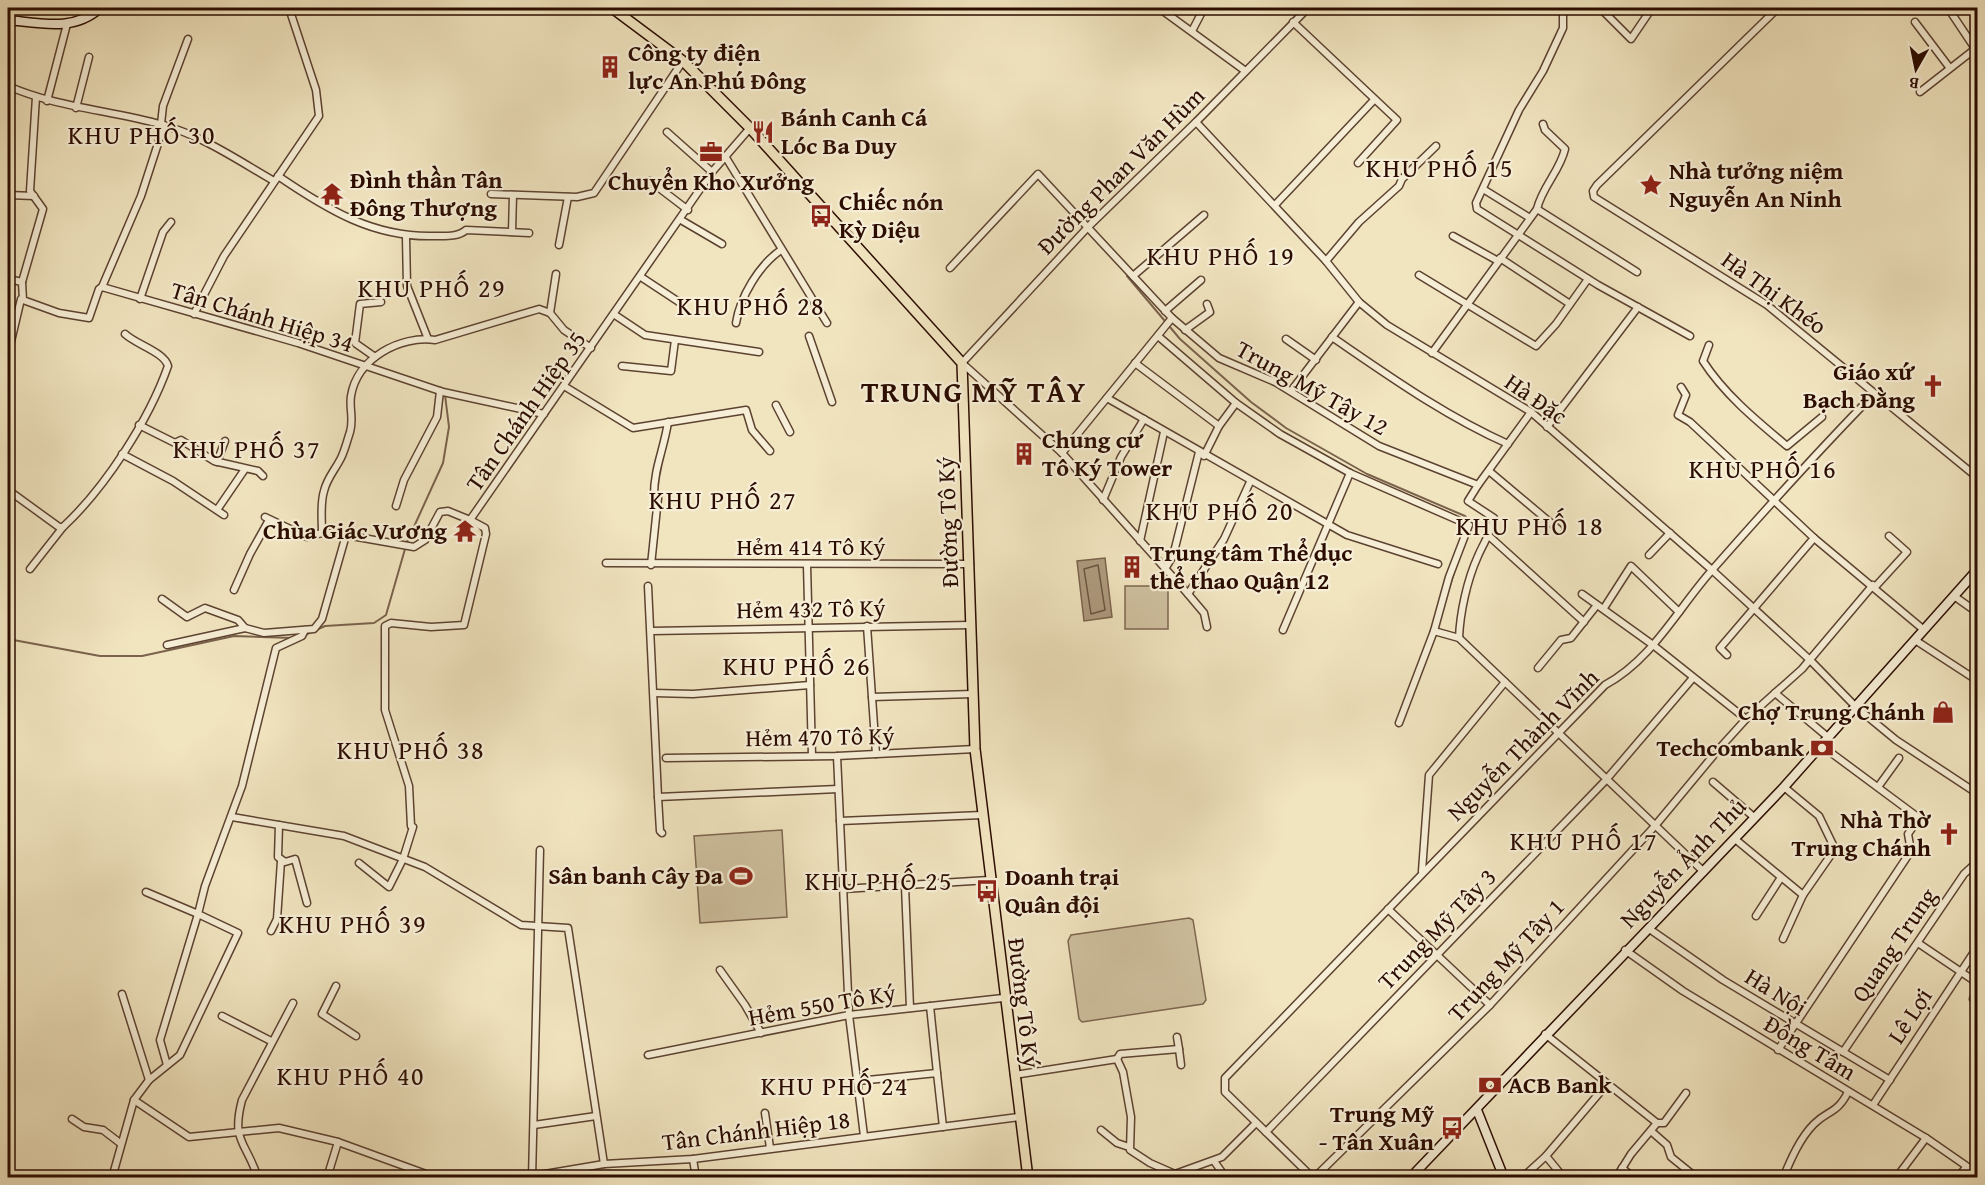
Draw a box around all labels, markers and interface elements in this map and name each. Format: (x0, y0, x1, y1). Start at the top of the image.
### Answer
place label: Công ty điện lực An Phú Đông (628, 35, 806, 98)
north arrow (1886, 39, 1946, 99)
building icon: Công ty điện lực An Phú Đông (597, 54, 623, 80)
text: B (1907, 71, 1920, 96)
street label: Đường Phan Văn Hùm (1029, 79, 1213, 262)
place label: Bánh Canh Cá Lóc Ba Duy (781, 100, 928, 163)
district label: KHU PHỐ 30 (68, 115, 216, 154)
restaurant icon: Bánh Canh Cá Lóc Ba Duy (750, 119, 776, 145)
office icon: Chuyển Kho Xưởng (698, 139, 724, 165)
district label: KHU PHỐ 15 (1366, 148, 1514, 187)
place label: Nhà tưởng niệm Nguyễn An Ninh (1669, 153, 1844, 216)
place label: Đình thần Tân Đông Thượng (350, 162, 502, 225)
place label: Chuyển Kho Xưởng (608, 164, 814, 199)
place icon: Nhà tưởng niệm Nguyễn An Ninh (1638, 172, 1664, 198)
temple icon: Đình thần Tân Đông Thượng (319, 181, 345, 207)
place label: Chiếc nón Kỳ Diệu (839, 184, 943, 247)
bus stop icon: Chiếc nón Kỳ Diệu (808, 203, 834, 229)
district label: KHU PHỐ 19 (1147, 236, 1295, 275)
street label: Hà Thị Khéo (1714, 242, 1834, 343)
district label: KHU PHỐ 29 (358, 268, 506, 307)
street label: Tân Chánh Hiệp 34 (167, 272, 358, 361)
district label: KHU PHỐ 28 (677, 286, 825, 325)
street label: Tân Chánh Hiệp 35 (457, 323, 594, 498)
street label: Trung Mỹ Tây 12 (1230, 331, 1395, 444)
place label: Giáo xứ Bạch Đằng (1803, 354, 1915, 417)
street label: Hà Đặc (1498, 364, 1575, 433)
district label: TRUNG MỸ TÂY (861, 369, 1087, 413)
church icon: Giáo xứ Bạch Đằng (1920, 373, 1946, 399)
place label: Chung cư Tô Ký Tower (1042, 422, 1172, 485)
district label: KHU PHỐ 37 (173, 429, 321, 468)
building icon: Chung cư Tô Ký Tower (1011, 441, 1037, 467)
district label: KHU PHỐ 16 (1689, 449, 1837, 488)
street label: Đường Tô Ký (928, 456, 967, 588)
district label: KHU PHỐ 27 (649, 480, 797, 519)
district label: KHU PHỐ 20 (1146, 491, 1294, 530)
district label: KHU PHỐ 18 (1456, 506, 1604, 545)
place label: Chùa Giác Vương (263, 513, 447, 548)
temple icon: Chùa Giác Vương (452, 518, 478, 544)
street label: Hẻm 414 Tô Ký (736, 529, 886, 564)
place label: Trung tâm Thể dục thể thao Quận 12 (1150, 535, 1352, 598)
building icon: Trung tâm Thể dục thể thao Quận 12 (1119, 554, 1145, 580)
street label: Hẻm 432 Tô Ký (736, 590, 886, 627)
district label: KHU PHỐ 26 (723, 646, 871, 685)
street label: Nguyễn Thành Vĩnh (1439, 660, 1607, 829)
place label: Chợ Trung Chánh (1738, 694, 1925, 729)
shop icon: Chợ Trung Chánh (1930, 699, 1956, 725)
street label: Hẻm 470 Tô Ký (745, 718, 895, 755)
district label: KHU PHỐ 38 (337, 730, 485, 769)
place label: Techcombank (1656, 730, 1804, 765)
bank icon: Techcombank (1809, 735, 1835, 761)
street label: Nguyễn Ảnh Thủ (1611, 790, 1754, 936)
place label: Nhà Thờ Trung Chánh (1792, 802, 1931, 865)
district label: KHU PHỐ 17 (1510, 821, 1658, 860)
church icon: Nhà Thờ Trung Chánh (1936, 821, 1962, 847)
place label: Sân banh Cây Đa (548, 858, 724, 893)
place label: Doanh trại Quân đội (1005, 859, 1119, 922)
street label: Trung Mỹ Tây 3 (1369, 860, 1504, 997)
district label: KHU PHỐ 25 (805, 861, 953, 900)
sports icon: Sân banh Cây Đa (728, 863, 754, 889)
bus stop icon: Doanh trại Quân đội (974, 878, 1000, 904)
street label: Quang Trung (1842, 880, 1945, 1009)
street label: Trung Mỹ Tây 1 (1439, 890, 1572, 1029)
district label: KHU PHỐ 39 (279, 904, 427, 943)
street label: Đường Tô Ký (999, 936, 1050, 1070)
street label: Hà Nội (1738, 959, 1814, 1024)
street label: Hẻm 550 Tô Ký (745, 974, 898, 1035)
street label: Lê Lợi (1879, 981, 1941, 1050)
street label: Đồng Tâm (1758, 1006, 1863, 1089)
district label: KHU PHỐ 40 (277, 1056, 425, 1095)
district label: KHU PHỐ 24 (761, 1066, 909, 1105)
place label: ACB Bank (1508, 1067, 1612, 1102)
bank icon: ACB Bank (1477, 1072, 1503, 1098)
place label: Trung Mỹ - Tân Xuân (1319, 1096, 1435, 1159)
street label: Tân Chánh Hiệp 18 (660, 1102, 852, 1159)
bus stop icon: Trung Mỹ - Tân Xuân (1439, 1115, 1465, 1141)

